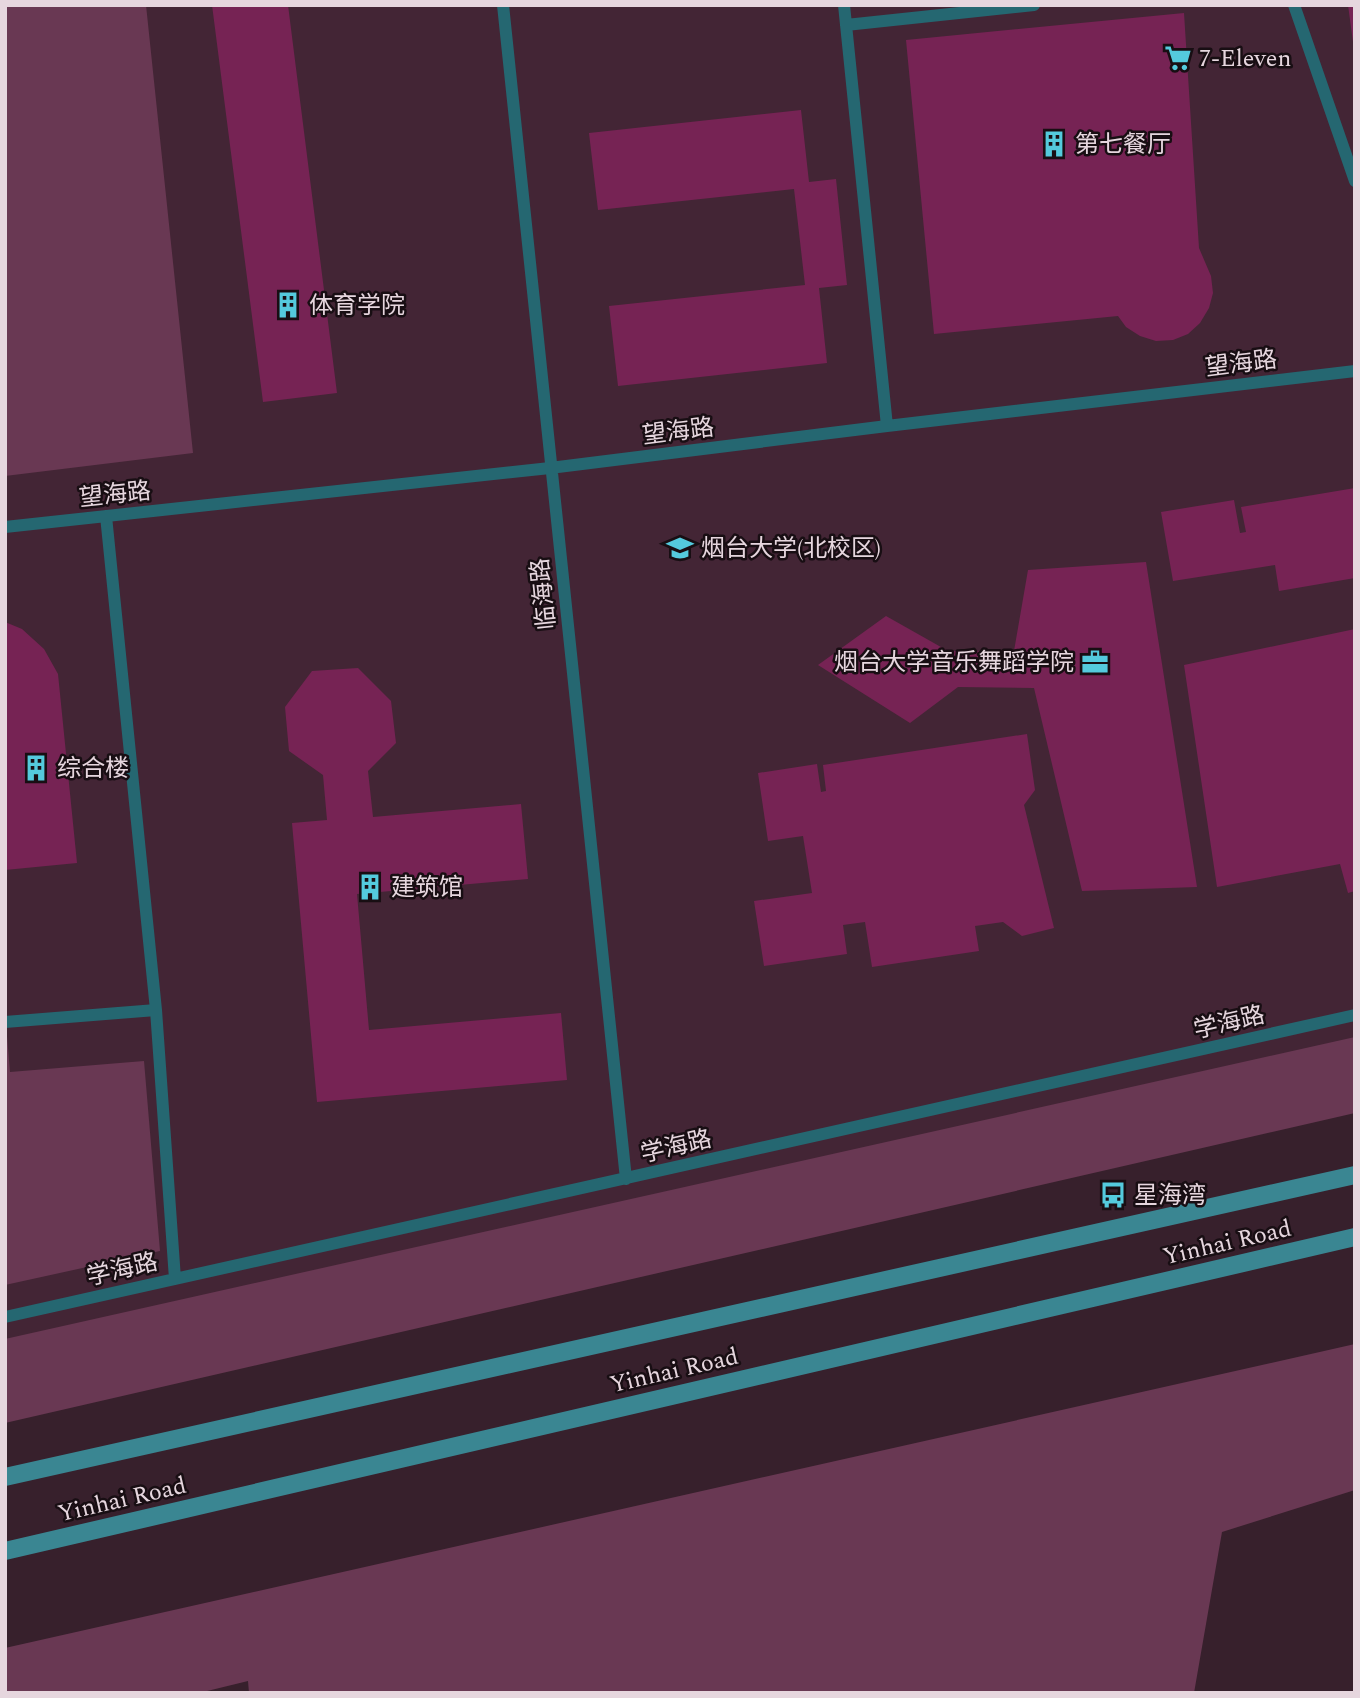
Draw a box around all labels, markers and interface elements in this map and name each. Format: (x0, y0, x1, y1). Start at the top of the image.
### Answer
place label: 7-Eleven (1199, 41, 1291, 77)
supermarket icon: 7-Eleven (1163, 43, 1193, 73)
place label: 第七餐厅 (1075, 127, 1171, 163)
building icon: 第七餐厅 (1039, 129, 1069, 159)
place label: 体育学院 (309, 288, 405, 324)
building icon: 体育学院 (273, 290, 303, 320)
street label: 望海路 (1203, 342, 1279, 386)
street label: 望海路 (640, 410, 716, 454)
street label: 望海路 (77, 473, 153, 517)
place label: 烟台大学(北校区) (701, 531, 881, 567)
school or university icon: 烟台大学(北校区) (665, 533, 695, 563)
street label: 临海路 (522, 556, 566, 632)
place label: 烟台大学音乐舞蹈学院 (834, 645, 1074, 681)
office icon: 烟台大学音乐舞蹈学院 (1080, 647, 1110, 677)
place label: 综合楼 (57, 751, 129, 787)
building icon: 综合楼 (21, 753, 51, 783)
place label: 建筑馆 (391, 870, 463, 906)
building icon: 建筑馆 (355, 872, 385, 902)
street label: 学海路 (1190, 997, 1268, 1049)
street label: 学海路 (637, 1121, 715, 1173)
place label: 星海湾 (1134, 1178, 1206, 1214)
bus stop icon: 星海湾 (1098, 1180, 1128, 1210)
street label: Yinhai Road (1159, 1211, 1295, 1275)
street label: 学海路 (83, 1244, 161, 1296)
street label: Yinhai Road (606, 1339, 742, 1403)
street label: Yinhai Road (54, 1468, 190, 1532)

